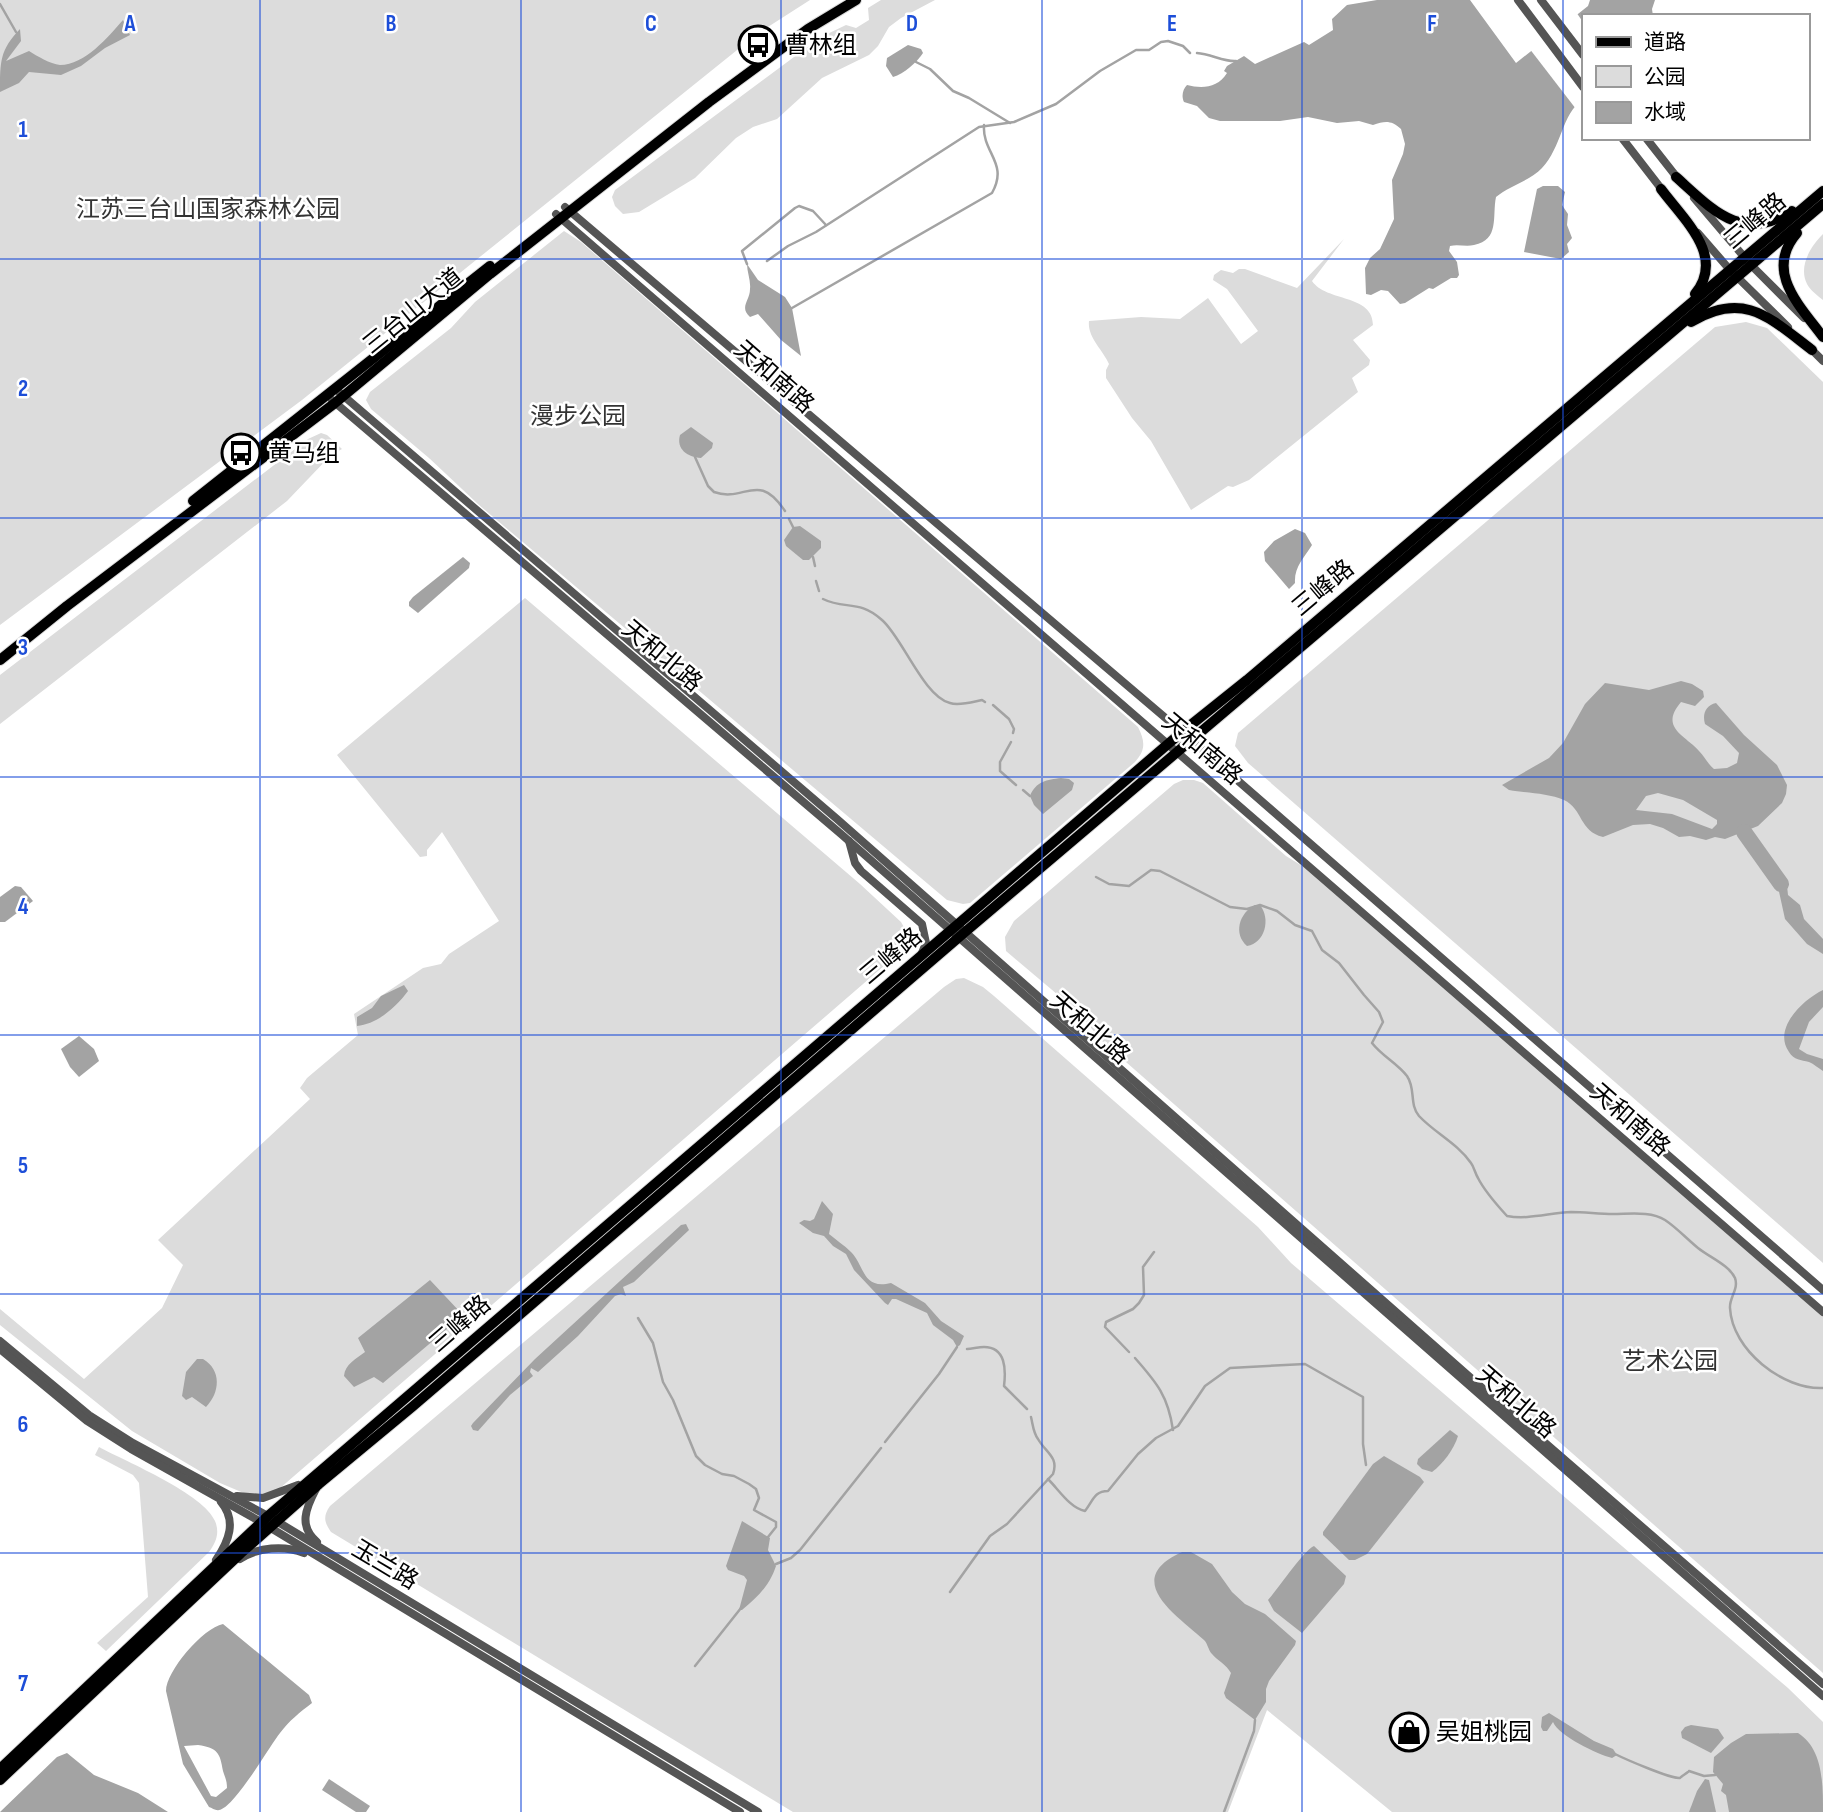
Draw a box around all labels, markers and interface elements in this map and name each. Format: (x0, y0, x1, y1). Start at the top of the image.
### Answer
text: A (124, 10, 137, 38)
text: B (386, 10, 397, 38)
text: C (645, 10, 657, 38)
text: D (906, 10, 918, 38)
text: E (1167, 10, 1177, 38)
text: F (1427, 10, 1437, 38)
legend (1582, 14, 1809, 140)
bus stop icon: 曹林组 (737, 24, 779, 66)
text: 道路 (1644, 30, 1686, 55)
place label: 曹林组 (785, 31, 857, 60)
text: 公园 (1644, 65, 1686, 90)
text: 水域 (1644, 100, 1686, 125)
text: 1 (18, 116, 28, 144)
street label: 三峰路 (1718, 187, 1792, 255)
park label: 江苏三台山国家森林公园 (76, 195, 340, 224)
street label: 三台山大道 (357, 262, 469, 360)
street label: 天和南路 (728, 335, 820, 419)
text: 2 (18, 375, 28, 403)
park label: 漫步公园 (530, 402, 626, 431)
bus stop icon: 黄马组 (220, 432, 262, 474)
place label: 黄马组 (268, 439, 340, 468)
street label: 三峰路 (1286, 554, 1360, 622)
street label: 天和北路 (616, 614, 708, 698)
text: 3 (18, 634, 28, 662)
street label: 天和南路 (1156, 707, 1248, 791)
text: 4 (18, 893, 29, 921)
street label: 三峰路 (854, 922, 928, 990)
street label: 天和北路 (1044, 986, 1136, 1070)
street label: 天和南路 (1584, 1078, 1676, 1162)
text: 5 (18, 1152, 28, 1180)
street label: 三峰路 (423, 1289, 497, 1359)
park label: 艺术公园 (1622, 1347, 1718, 1376)
street label: 天和北路 (1470, 1360, 1562, 1444)
text: 6 (18, 1411, 28, 1439)
street label: 玉兰路 (347, 1534, 423, 1596)
text: 7 (18, 1670, 28, 1698)
shop icon: 吴姐桃园 (1388, 1711, 1430, 1753)
place label: 吴姐桃园 (1436, 1718, 1532, 1747)

